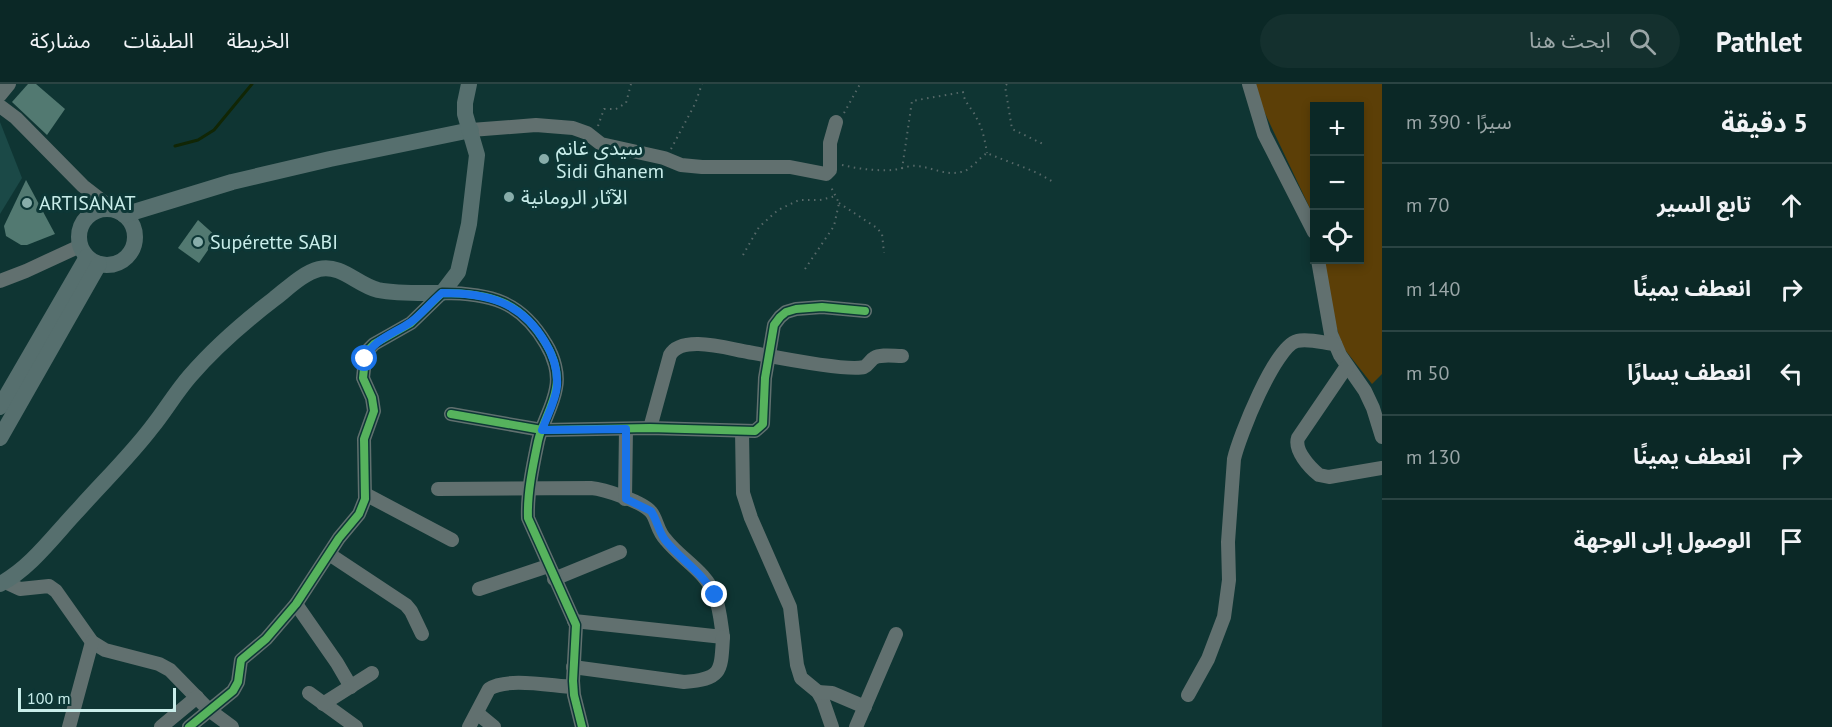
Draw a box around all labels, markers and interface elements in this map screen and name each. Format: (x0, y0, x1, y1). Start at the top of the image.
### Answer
search box (1260, 14, 1680, 68)
text: Pathlet (1716, 23, 1802, 60)
icon: search (1626, 25, 1659, 58)
text: ابحث هنا (1529, 26, 1611, 54)
text: مشاركة (30, 27, 91, 54)
text: الطبقات (124, 27, 194, 54)
text: الخريطة (227, 27, 290, 54)
map controls (1310, 102, 1364, 264)
button: + (1310, 102, 1364, 156)
text: 5 دقيقة (1721, 106, 1808, 139)
text: سيرًا · 390 m (1406, 109, 1512, 135)
place label: سيدي غانم Sidi Ghanem (556, 135, 664, 184)
marker: سيدي غانم Sidi Ghanem (537, 152, 551, 166)
button: − (1310, 156, 1364, 210)
place label: الآثار الرومانية (521, 184, 628, 210)
icon: ahead (1775, 189, 1808, 222)
place label: ARTISANAT (39, 190, 136, 216)
marker: الآثار الرومانية (502, 190, 516, 204)
text: تابع السير (1657, 190, 1751, 218)
text: 70 m (1406, 192, 1449, 218)
marker: ARTISANAT (20, 196, 34, 210)
button: locate (1310, 210, 1364, 264)
place label: Supérette SABI (210, 229, 338, 255)
marker: Supérette SABI (191, 235, 205, 249)
icon: right (1775, 273, 1808, 306)
text: انعطف يمينًا (1633, 274, 1751, 302)
text: 140 m (1406, 276, 1460, 302)
route start (351, 345, 377, 371)
icon: left (1775, 357, 1808, 390)
text: انعطف يسارًا (1627, 358, 1751, 386)
text: 50 m (1406, 360, 1449, 386)
icon: right (1775, 441, 1808, 474)
text: انعطف يمينًا (1633, 442, 1751, 470)
text: 130 m (1406, 444, 1460, 470)
icon: arrive (1775, 525, 1808, 558)
text: الوصول إلى الوجهة (1574, 526, 1751, 554)
route end (701, 581, 727, 607)
scale bar (18, 685, 176, 712)
text: 100 m (27, 688, 70, 708)

